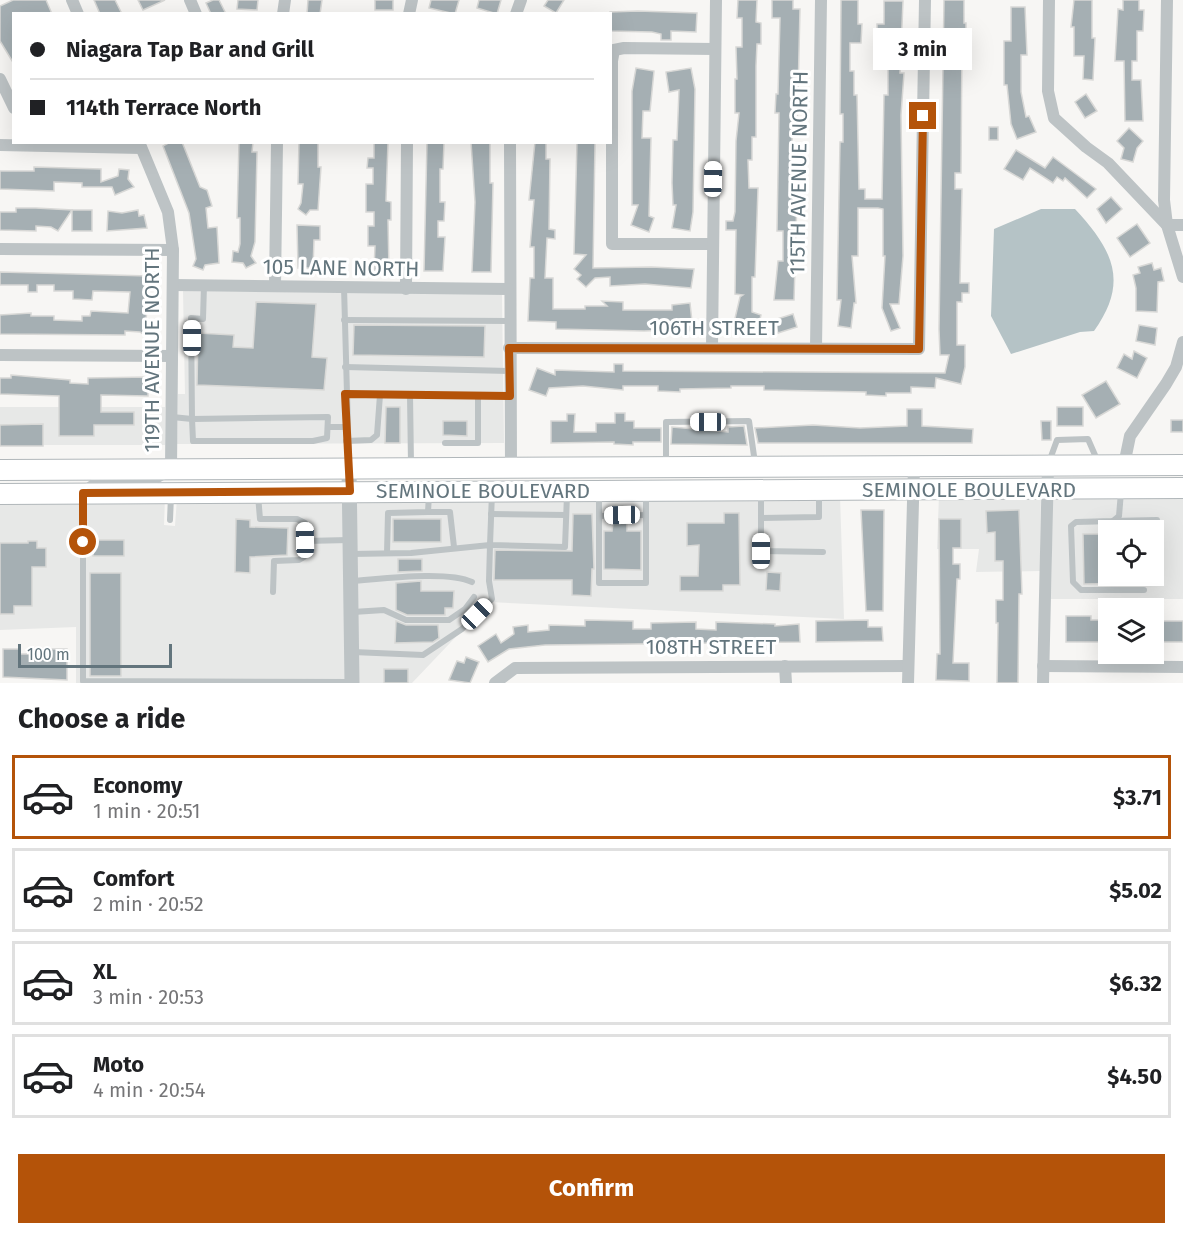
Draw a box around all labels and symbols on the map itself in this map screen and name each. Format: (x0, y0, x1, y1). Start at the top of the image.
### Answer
callout: 3 min (874, 29, 972, 71)
street label: 115TH AVENUE NORTH (784, 71, 814, 275)
route end (909, 102, 936, 129)
car (704, 161, 722, 197)
street label: 119TH AVENUE NORTH (139, 247, 165, 453)
street label: 105 LANE NORTH (262, 254, 420, 282)
street label: 106TH STREET (649, 315, 779, 341)
car (183, 320, 201, 356)
car (690, 413, 726, 431)
street label: SEMINOLE BOULEVARD (862, 477, 1076, 503)
street label: SEMINOLE BOULEVARD (376, 478, 590, 504)
car (604, 506, 640, 524)
car (296, 522, 314, 558)
route start (69, 528, 96, 555)
car (752, 533, 770, 569)
car (458, 595, 496, 633)
street label: 108TH STREET (646, 634, 776, 660)
scale bar (18, 641, 172, 668)

